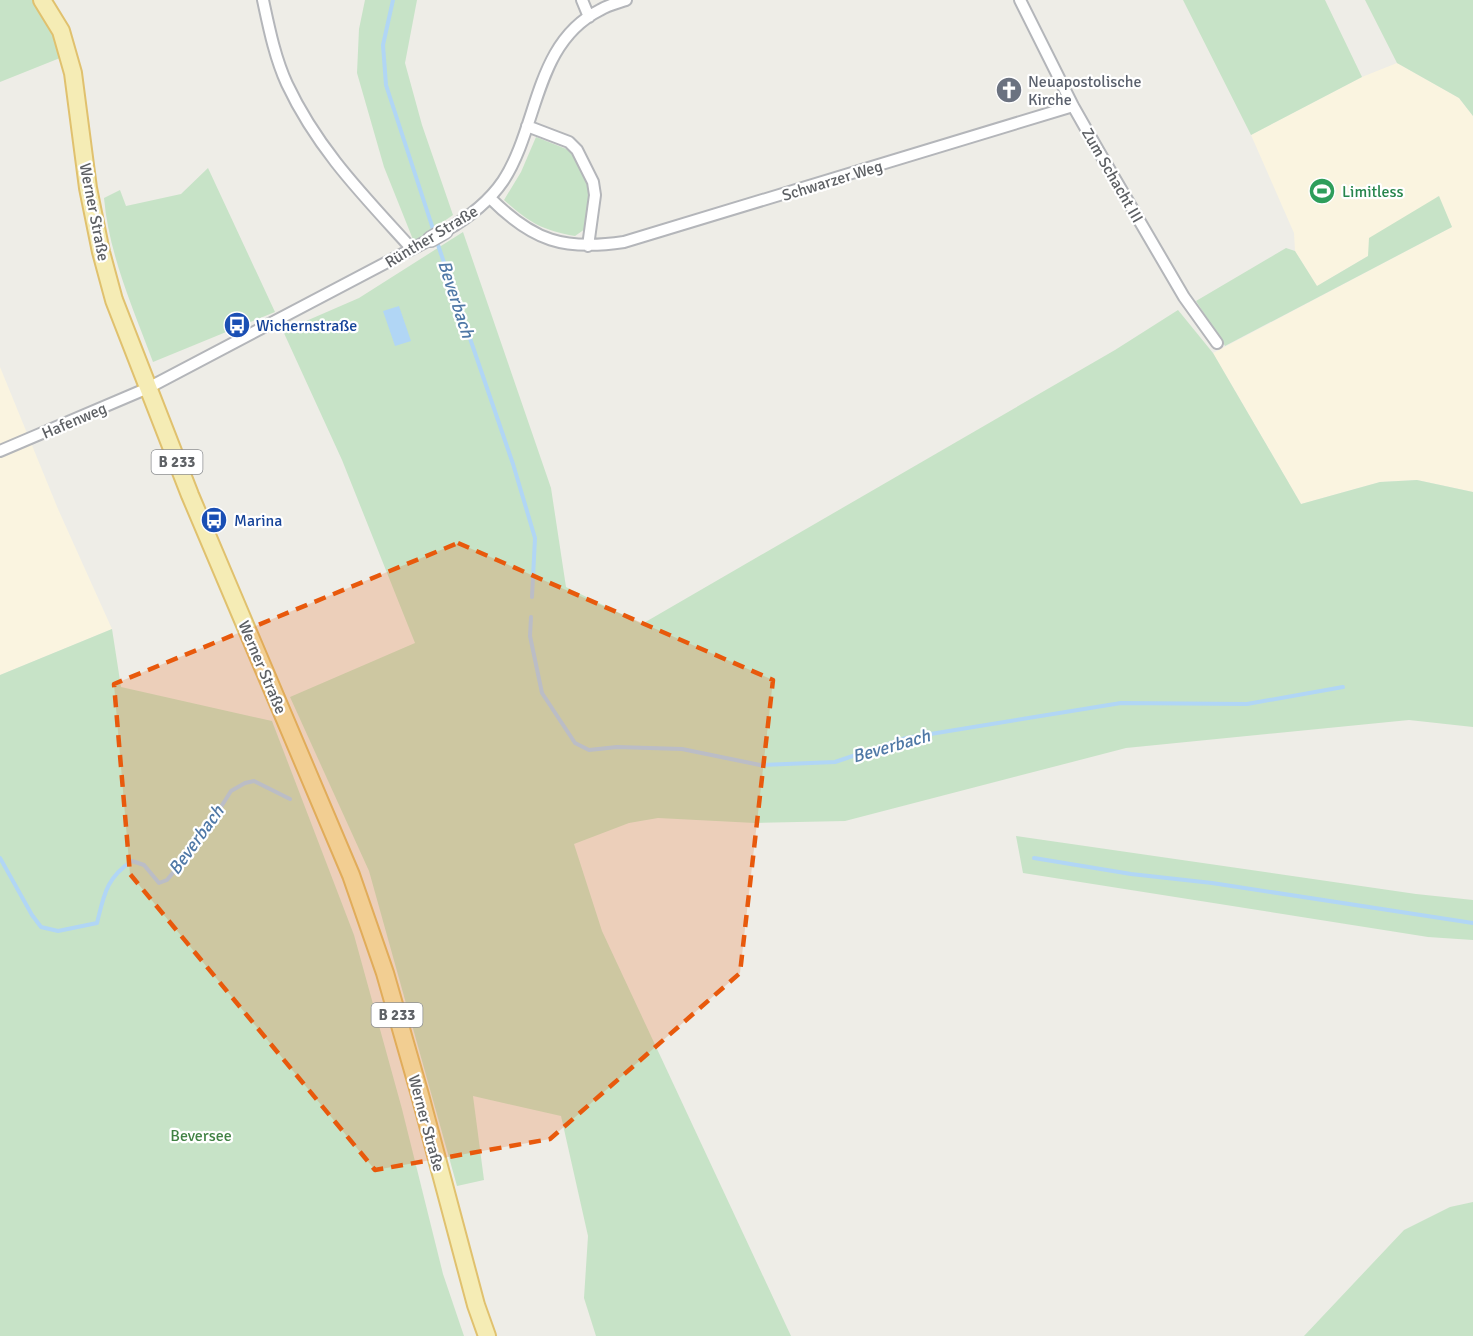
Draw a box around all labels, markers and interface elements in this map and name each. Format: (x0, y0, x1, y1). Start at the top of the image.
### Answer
place label: Neuapostolische Kirche (1028, 72, 1142, 110)
church icon: Neuapostolische Kirche (994, 75, 1024, 105)
street label: Zum Schacht III (1077, 124, 1147, 227)
street label: Schwarzer Weg (780, 156, 885, 206)
street label: Werner Straße (75, 161, 113, 263)
sports icon: Limitless (1307, 176, 1337, 206)
place label: Limitless (1342, 182, 1404, 202)
street label: Rünther Straße (381, 201, 482, 272)
water label: Beverbach (433, 258, 479, 342)
bus stop icon: Wichernstraße (222, 310, 252, 340)
place label: Wichernstraße (256, 316, 357, 336)
street label: Hafenweg (39, 398, 110, 443)
road number: B 233 (152, 450, 202, 474)
bus stop icon: Marina (199, 505, 229, 535)
place label: Marina (234, 511, 282, 531)
street label: Werner Straße (233, 618, 291, 717)
water label: Beverbach (849, 724, 934, 768)
water label: Beverbach (164, 800, 229, 879)
road number: B 233 (372, 1003, 422, 1027)
street label: Werner Straße (404, 1073, 449, 1174)
park label: Beversee (170, 1126, 232, 1146)

